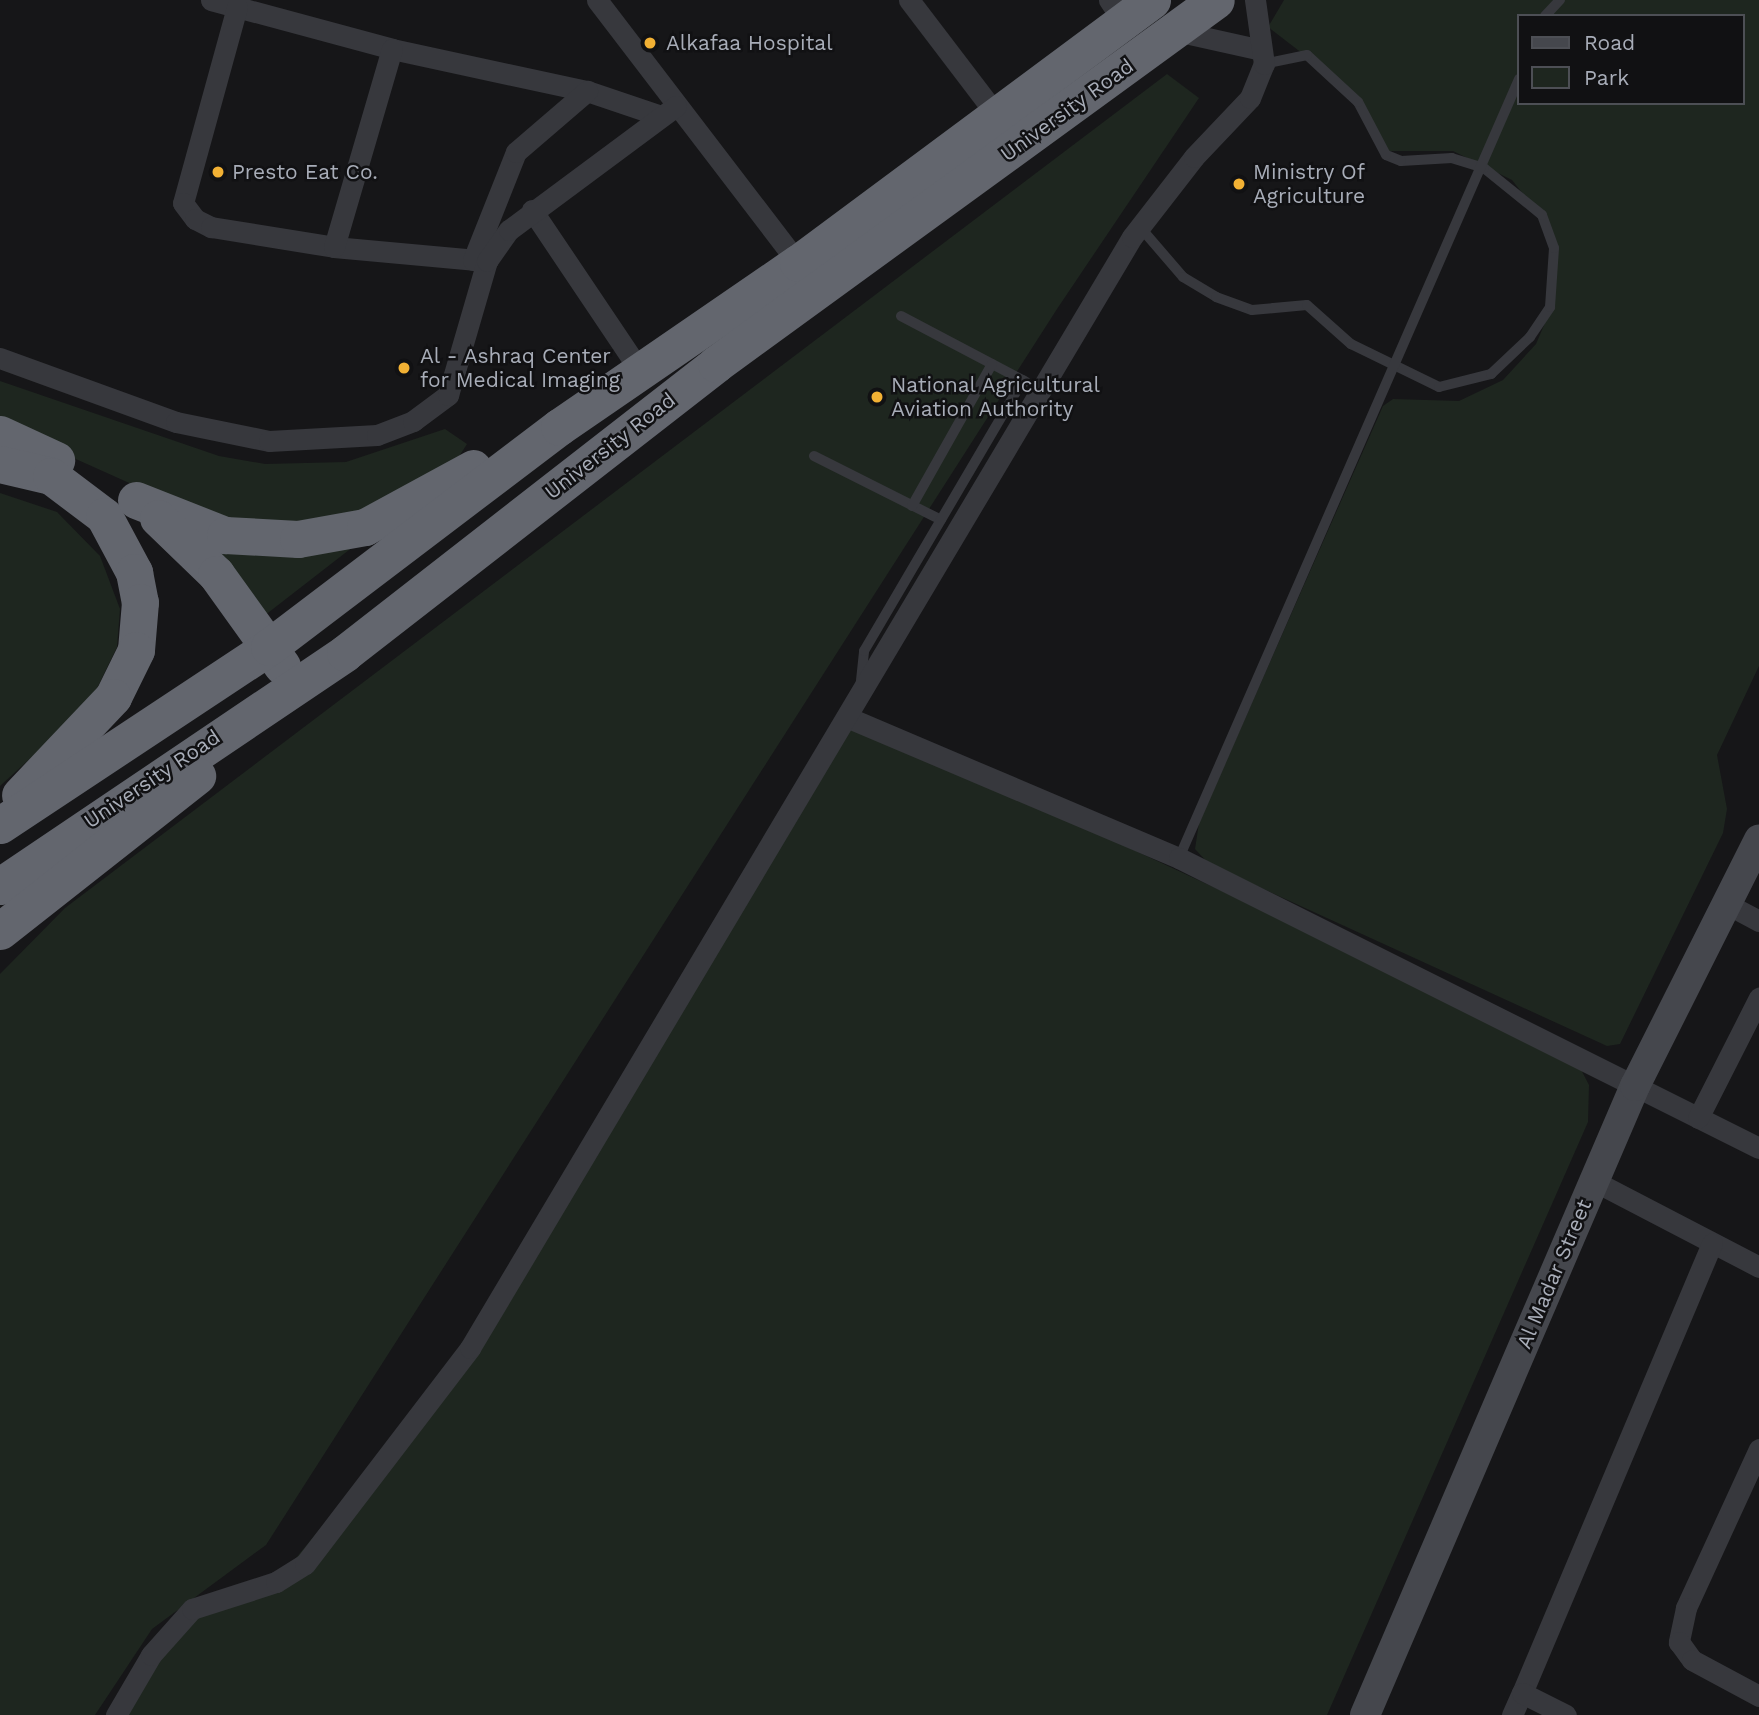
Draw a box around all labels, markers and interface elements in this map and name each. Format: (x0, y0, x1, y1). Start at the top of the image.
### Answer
legend (1518, 14, 1745, 105)
place label: Alkafaa Hospital (666, 30, 833, 56)
text: Road (1584, 30, 1635, 55)
marker: Alkafaa Hospital (640, 33, 660, 53)
street label: University Road (995, 53, 1139, 167)
text: Park (1584, 65, 1629, 90)
place label: Presto Eat Co. (232, 159, 378, 185)
place label: Ministry Of Agriculture (1253, 159, 1365, 209)
marker: Presto Eat Co. (210, 164, 226, 180)
marker: Ministry Of Agriculture (1231, 176, 1247, 192)
place label: Al - Ashraq Center for Medical Imaging (420, 343, 621, 393)
marker: Al - Ashraq Center for Medical Imaging (394, 358, 414, 378)
place label: National Agricultural Aviation Authority (891, 372, 1101, 422)
street label: University Road (540, 387, 680, 505)
marker: National Agricultural Aviation Authority (869, 389, 885, 405)
street label: University Road (79, 724, 225, 834)
street label: Al Madar Street (1511, 1195, 1597, 1353)

